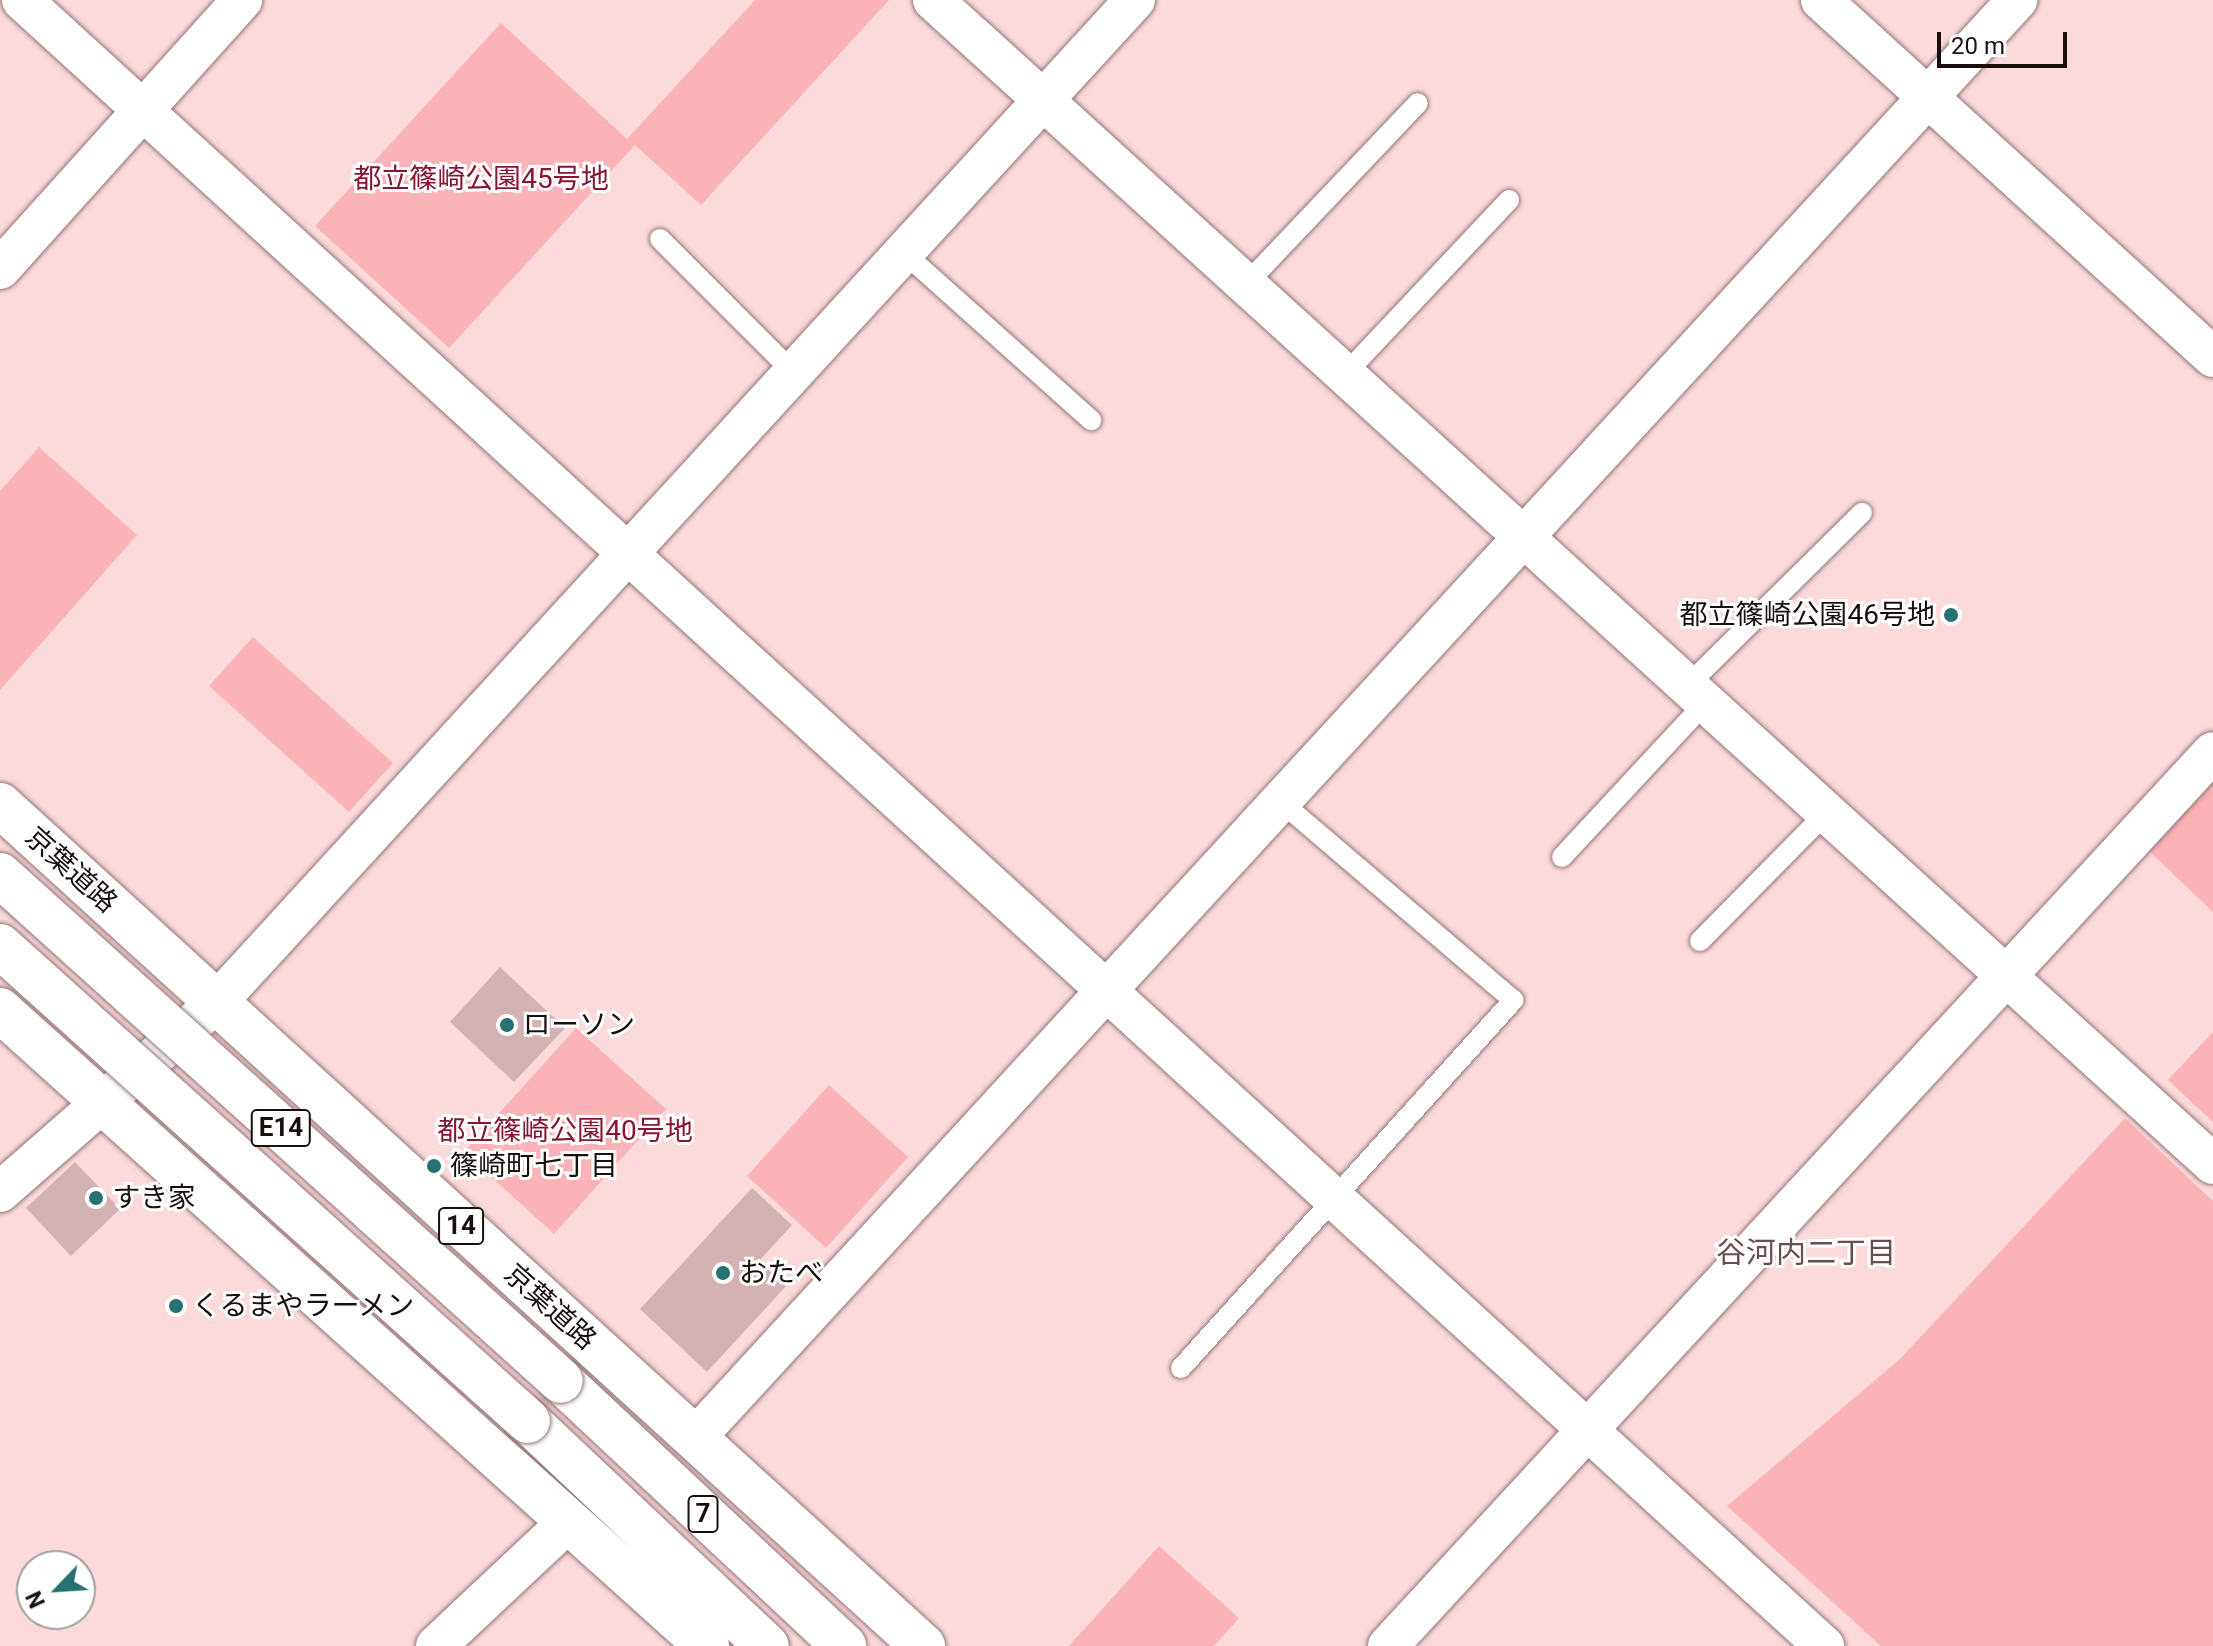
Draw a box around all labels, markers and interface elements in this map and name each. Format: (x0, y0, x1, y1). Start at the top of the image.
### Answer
scale bar (1941, 16, 2071, 66)
text: 20 m (1951, 32, 2005, 60)
park label: 都立篠崎公園45号地 (353, 162, 609, 196)
place label: 都立篠崎公園46号地 (1680, 598, 1935, 632)
marker: 都立篠崎公園46号地 (1942, 606, 1960, 624)
street label: 京葉道路 (18, 820, 124, 920)
place label: ローソン (523, 1008, 635, 1042)
marker: ローソン (498, 1016, 516, 1034)
road number: E14 (249, 1106, 313, 1150)
park label: 都立篠崎公園40号地 (437, 1114, 693, 1148)
place label: 篠崎町七丁目 (450, 1149, 618, 1183)
marker: 篠崎町七丁目 (425, 1157, 443, 1175)
place label: すき家 (112, 1181, 196, 1215)
marker: すき家 (87, 1189, 105, 1207)
road number: 14 (437, 1204, 485, 1248)
district label: 谷河内二丁目 (1716, 1235, 1896, 1271)
place label: おたべ (739, 1256, 823, 1290)
street label: 京葉道路 (497, 1257, 603, 1357)
marker: おたべ (714, 1264, 732, 1282)
place label: くるまやラーメン (192, 1289, 416, 1323)
marker: くるまやラーメン (167, 1297, 185, 1315)
road number: 7 (687, 1492, 719, 1536)
north arrow (16, 1550, 96, 1630)
text: N (21, 1587, 50, 1612)

